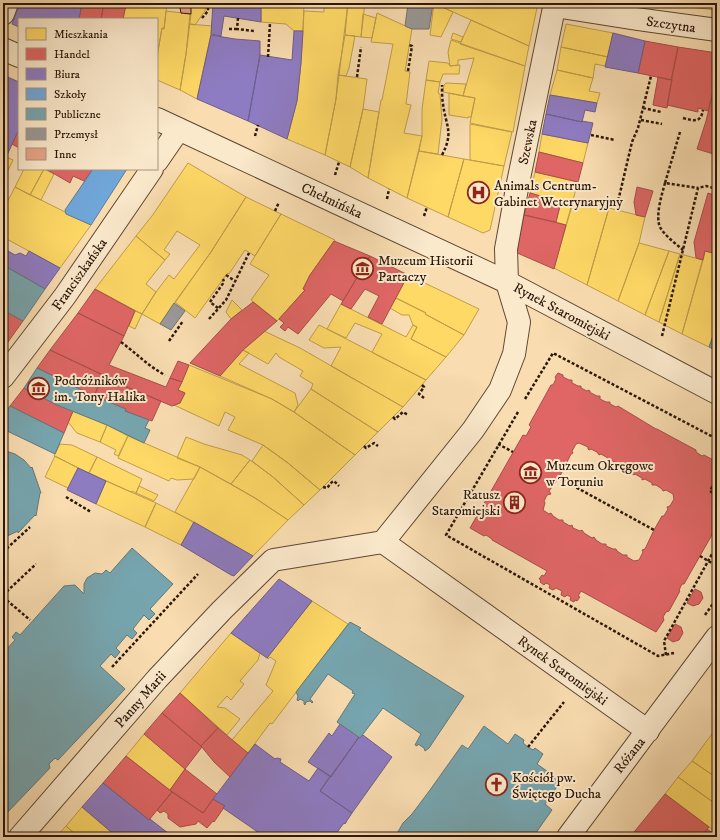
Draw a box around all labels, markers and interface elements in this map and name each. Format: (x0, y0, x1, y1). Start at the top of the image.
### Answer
street label: Szczytna (645, 13, 697, 37)
legend (18, 18, 158, 170)
text: Mieszkania (54, 27, 109, 42)
text: Handel (54, 47, 90, 62)
text: Biura (54, 67, 81, 82)
text: Szkoły (54, 87, 87, 102)
text: Publiczne (54, 107, 101, 122)
street label: Szewska (514, 118, 542, 166)
text: Przemysł (54, 127, 98, 142)
text: Inne (54, 147, 76, 162)
place label: Animals Centrum- Gabinet Weterynaryjny (494, 177, 623, 211)
street label: Chełmińska (298, 179, 365, 223)
hospital icon: Animals Centrum- Gabinet Weterynaryjny (466, 180, 492, 206)
street label: Franciszkańska (48, 235, 111, 314)
place label: Muzeum Historii Partaczy (378, 252, 474, 286)
museum icon: Muzeum Historii Partaczy (350, 255, 376, 281)
street label: Rynek Staromiejski (510, 279, 613, 345)
place label: Podróżników im. Tony Halika (54, 372, 146, 406)
museum icon: Podróżników im. Tony Halika (25, 375, 51, 401)
place label: Muzeum Okręgowe w Toruniu (545, 457, 654, 491)
museum icon: Muzeum Okręgowe w Toruniu (517, 460, 543, 486)
place label: Ratusz Staromiejski (432, 486, 500, 520)
building icon: Ratusz Staromiejski (502, 489, 528, 515)
street label: Rynek Staromiejski (514, 632, 611, 710)
street label: Panny Marii (111, 667, 171, 732)
street label: Różana (610, 734, 650, 777)
place label: Kościół pw. Świętego Ducha (512, 769, 601, 803)
church icon: Kościół pw. Świętego Ducha (483, 772, 509, 798)

